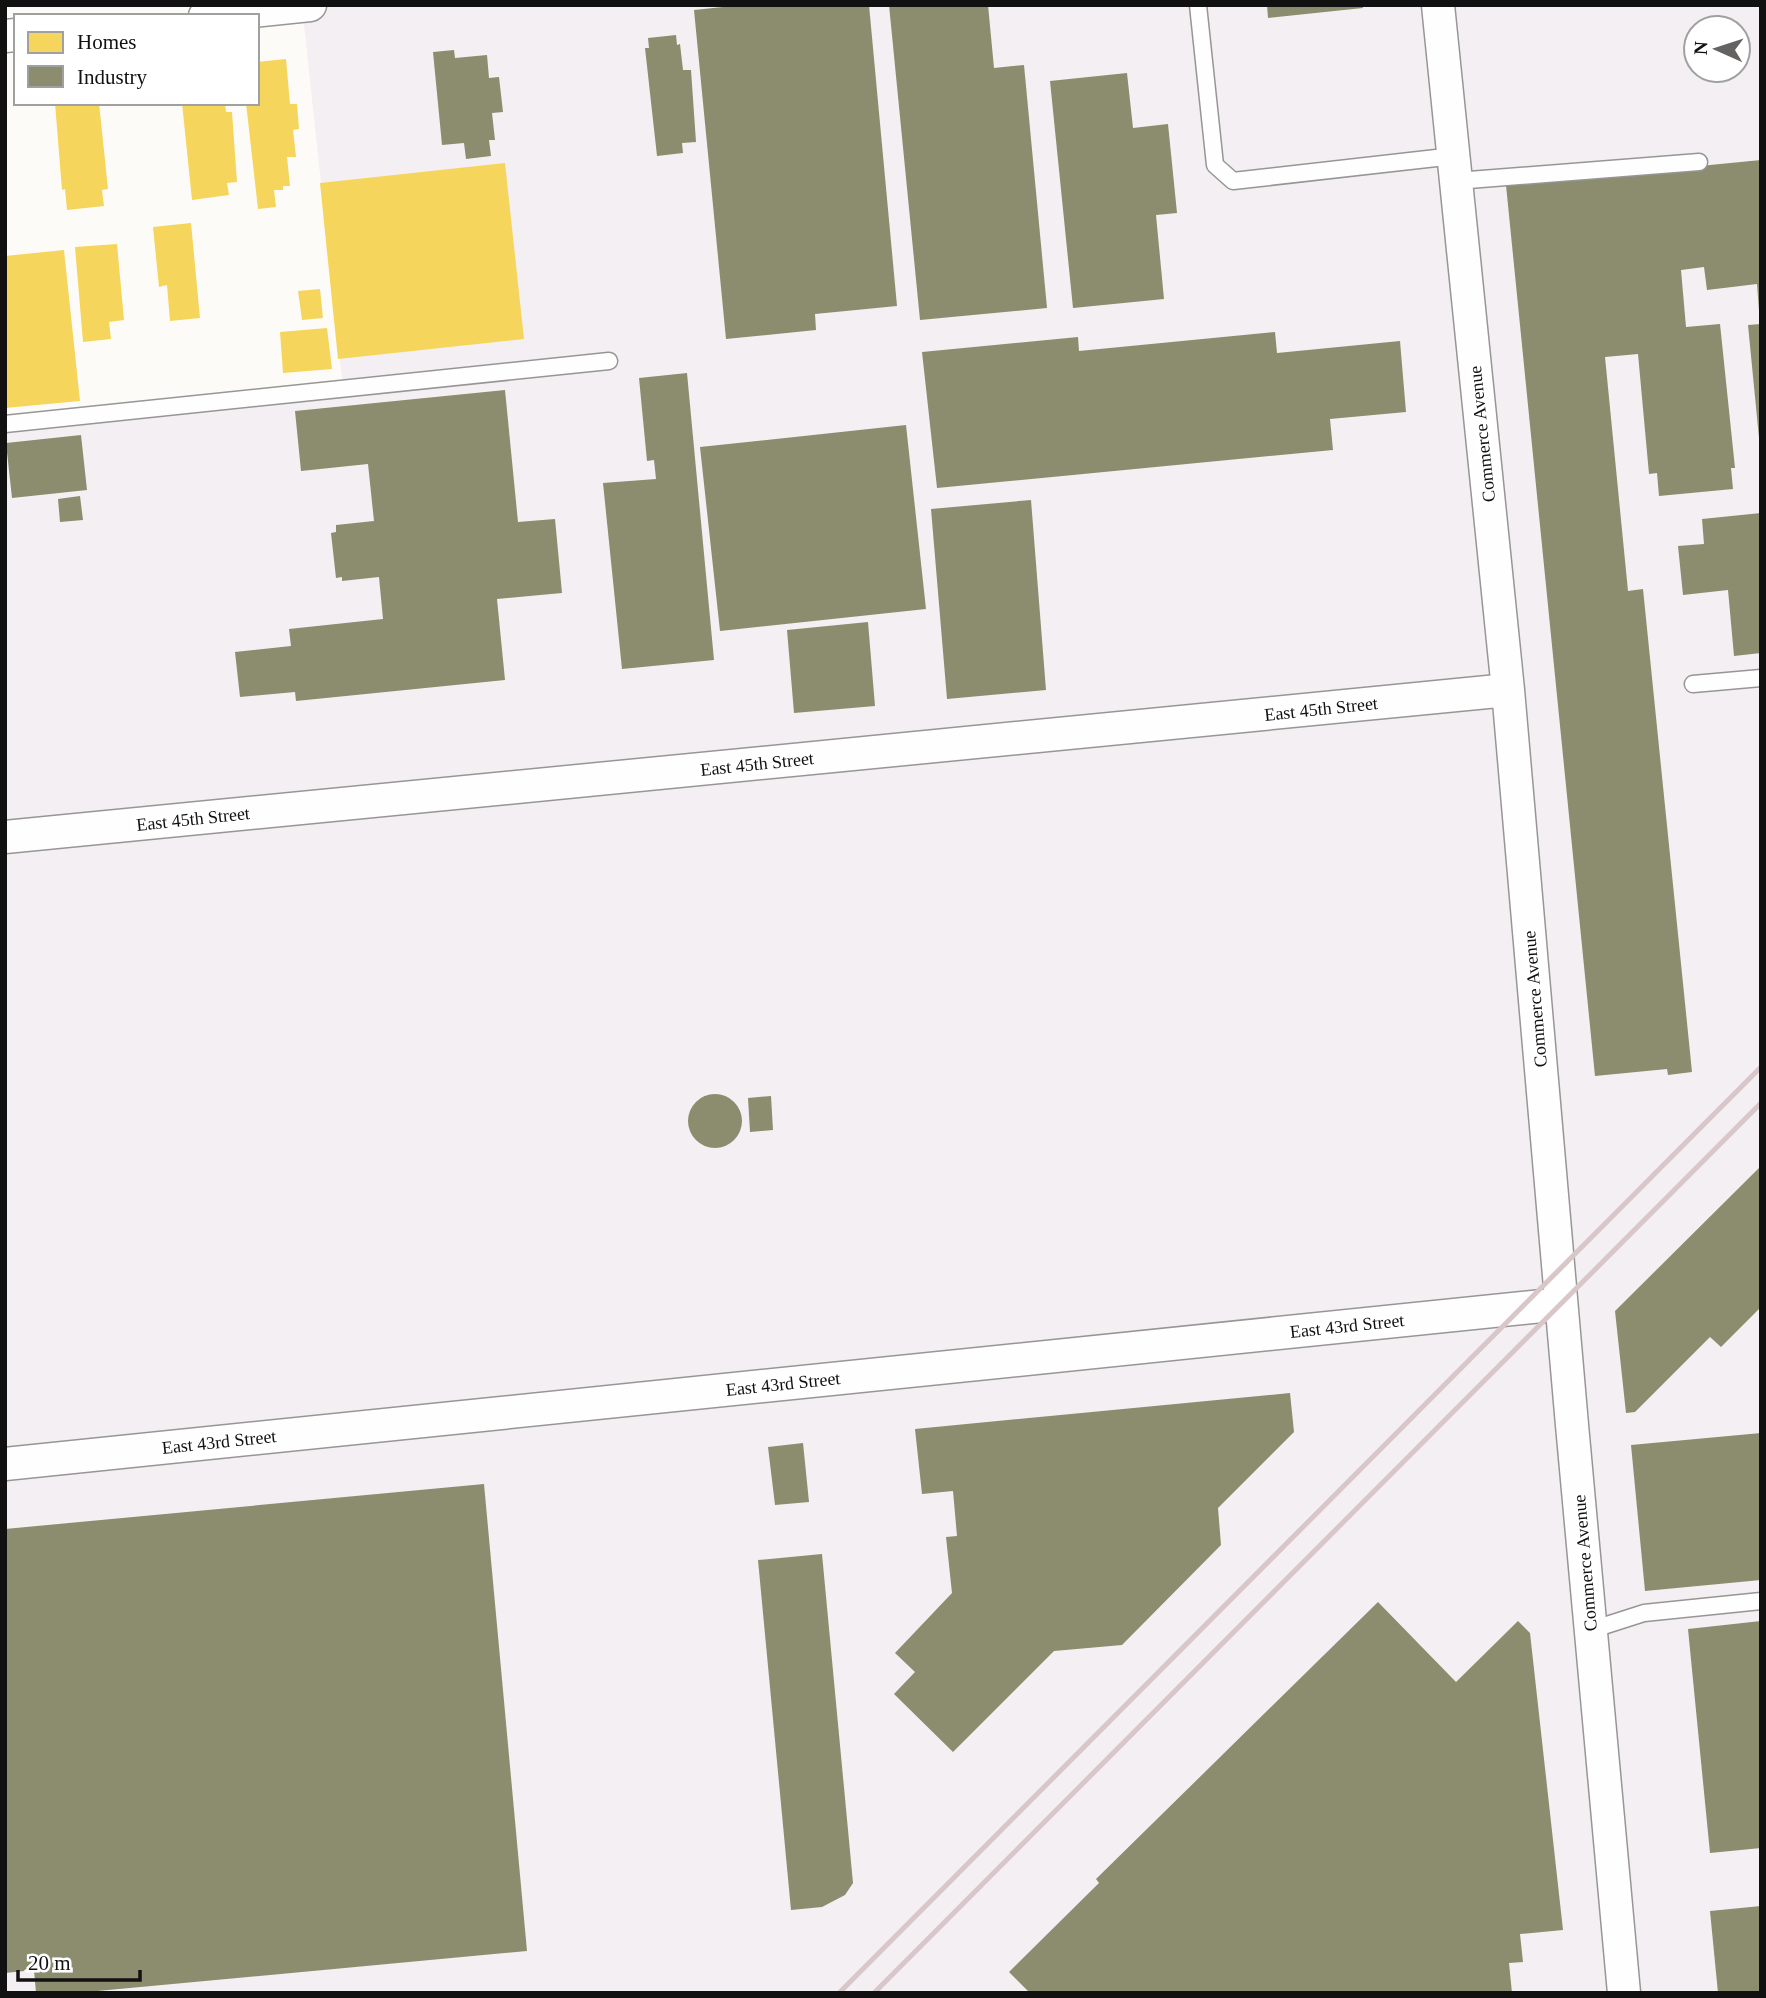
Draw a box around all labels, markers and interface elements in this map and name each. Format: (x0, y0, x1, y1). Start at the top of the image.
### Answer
legend (14, 14, 259, 105)
north arrow (1682, 14, 1752, 84)
text: Homes (77, 30, 137, 54)
text: N (1690, 40, 1711, 56)
text: Industry (77, 65, 147, 89)
street label: Commerce Avenue (1465, 365, 1499, 503)
street label: East 45th Street (1263, 693, 1379, 725)
street label: East 45th Street (699, 748, 815, 780)
street label: East 45th Street (135, 803, 251, 835)
street label: Commerce Avenue (1519, 930, 1551, 1068)
street label: East 43rd Street (1289, 1310, 1405, 1342)
street label: East 43rd Street (725, 1368, 841, 1400)
street label: East 43rd Street (161, 1426, 277, 1458)
street label: Commerce Avenue (1569, 1494, 1601, 1632)
scale bar (18, 1938, 140, 1982)
text: 20 m (28, 1951, 71, 1975)

